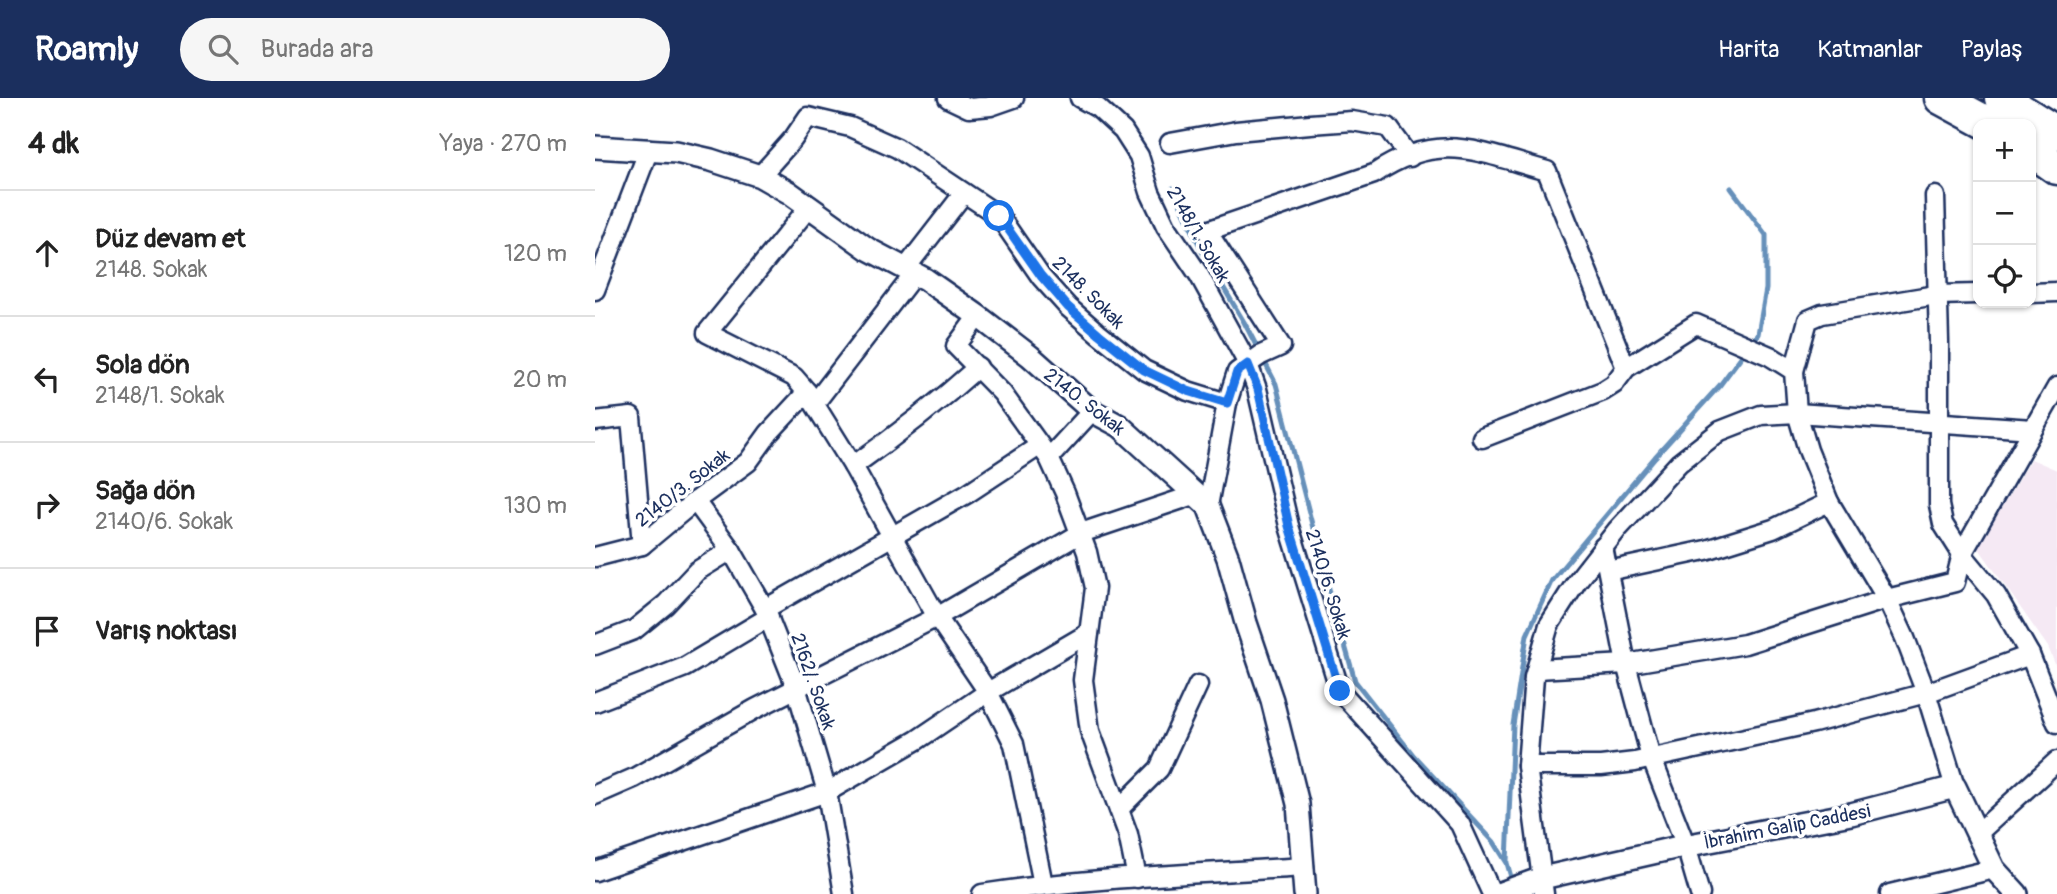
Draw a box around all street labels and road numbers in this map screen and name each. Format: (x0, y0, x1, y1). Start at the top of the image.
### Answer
street label: 2148/1. Sokak (1161, 182, 1235, 287)
street label: 2148. Sokak (1047, 251, 1130, 334)
street label: 2140. Sokak (1039, 363, 1130, 441)
street label: 2140/3. Sokak (630, 443, 735, 532)
street label: 2140/6. Sokak (1300, 526, 1356, 642)
street label: 2162/. Sokak (785, 630, 841, 733)
street label: İbrahim Galip Caddesi (1702, 799, 1873, 855)

